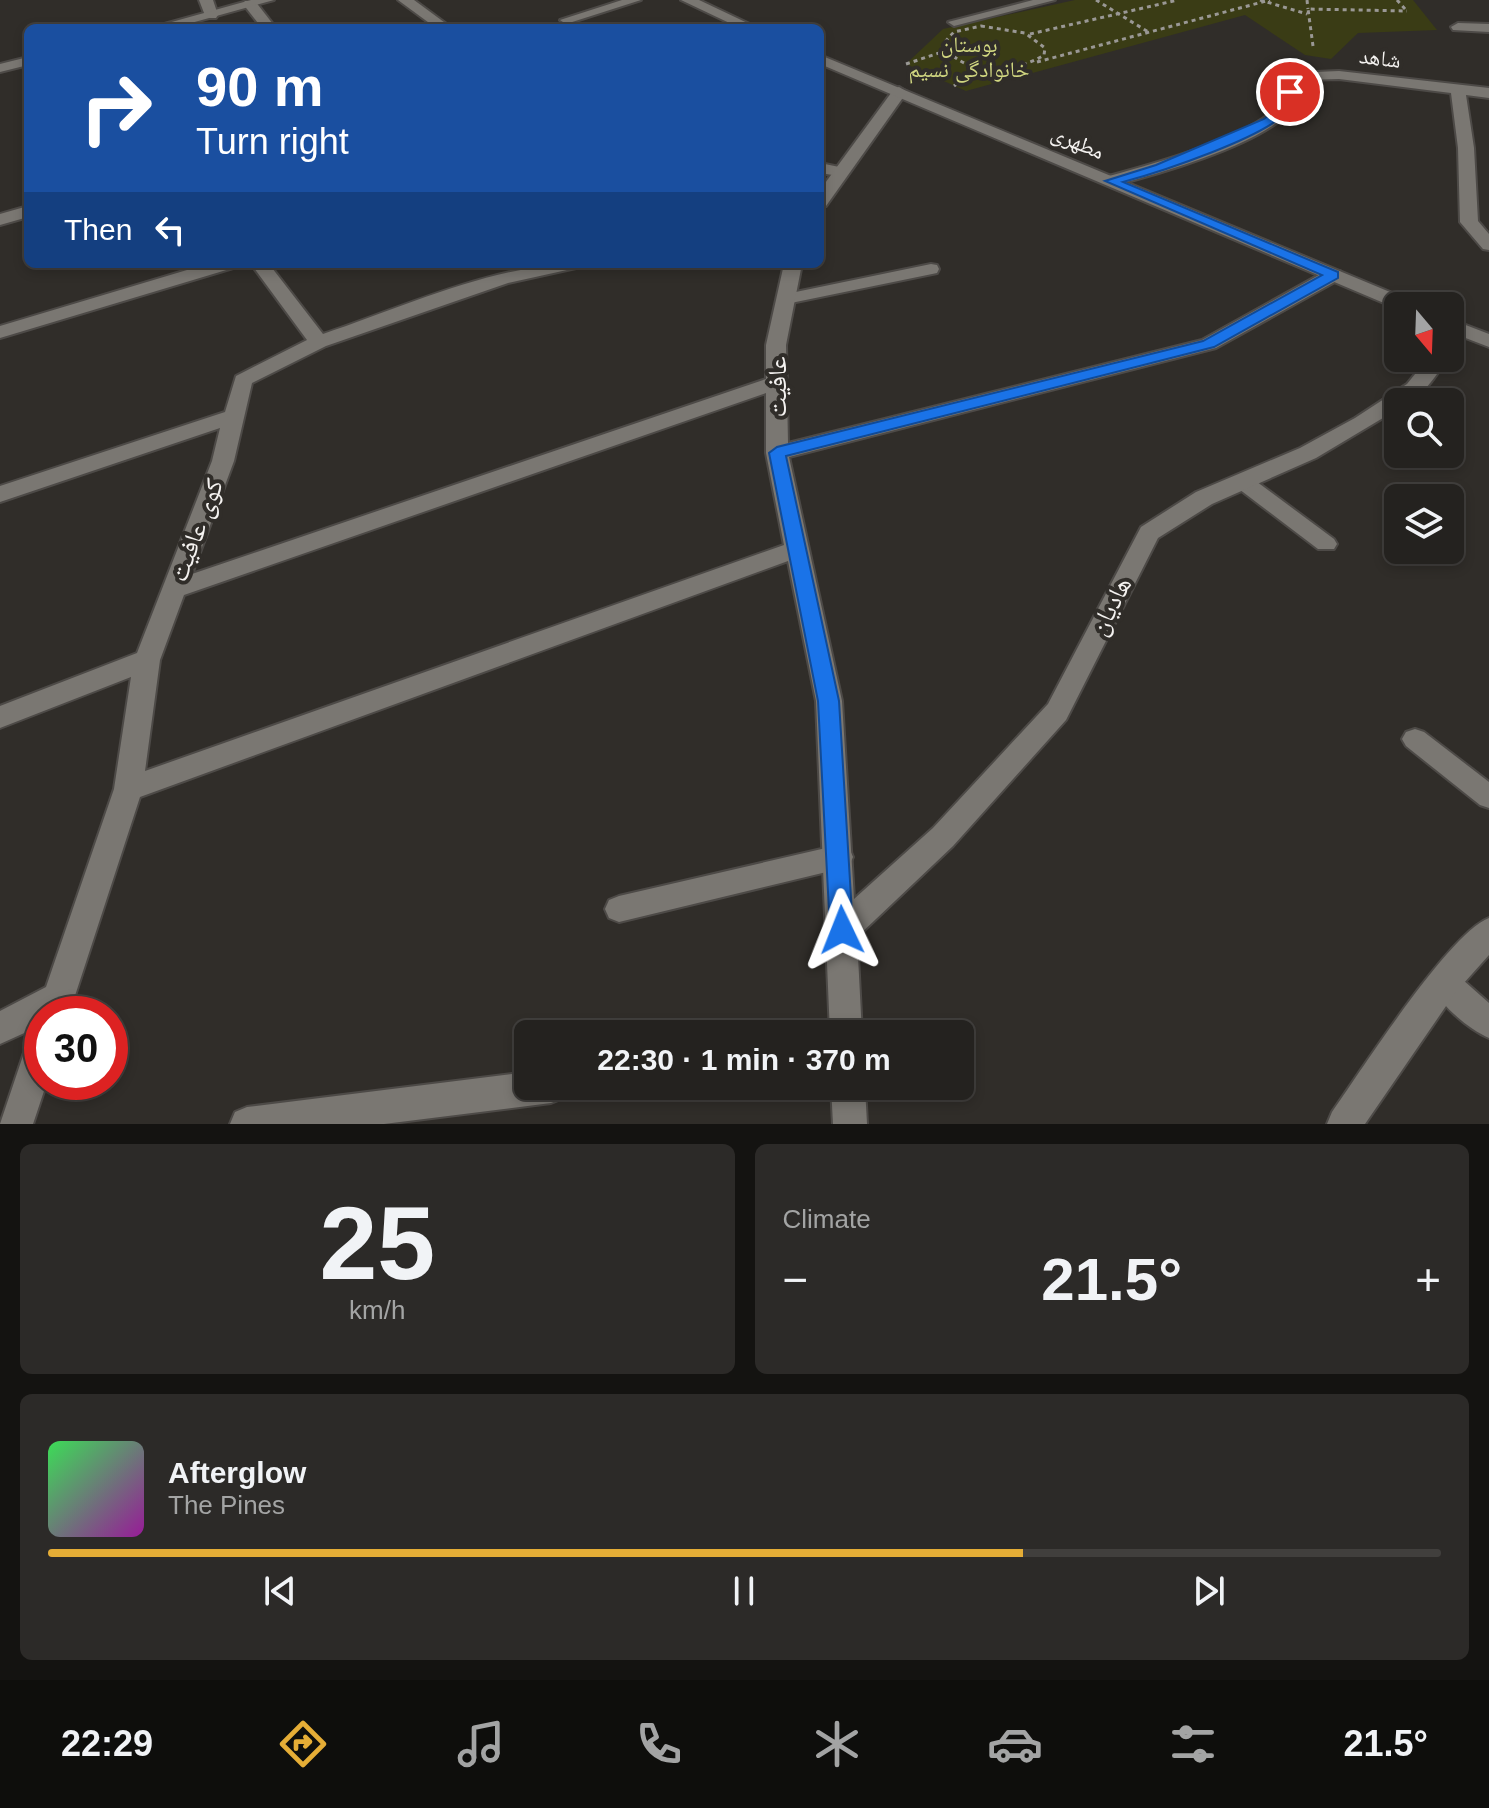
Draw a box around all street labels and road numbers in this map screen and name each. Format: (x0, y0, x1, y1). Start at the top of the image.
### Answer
street label: شاهد (1358, 43, 1402, 73)
street label: مطهری (1048, 120, 1108, 165)
street label: عافیت (762, 356, 792, 418)
street label: کوی عافیت (163, 474, 230, 586)
street label: هادیان (1083, 572, 1138, 641)

